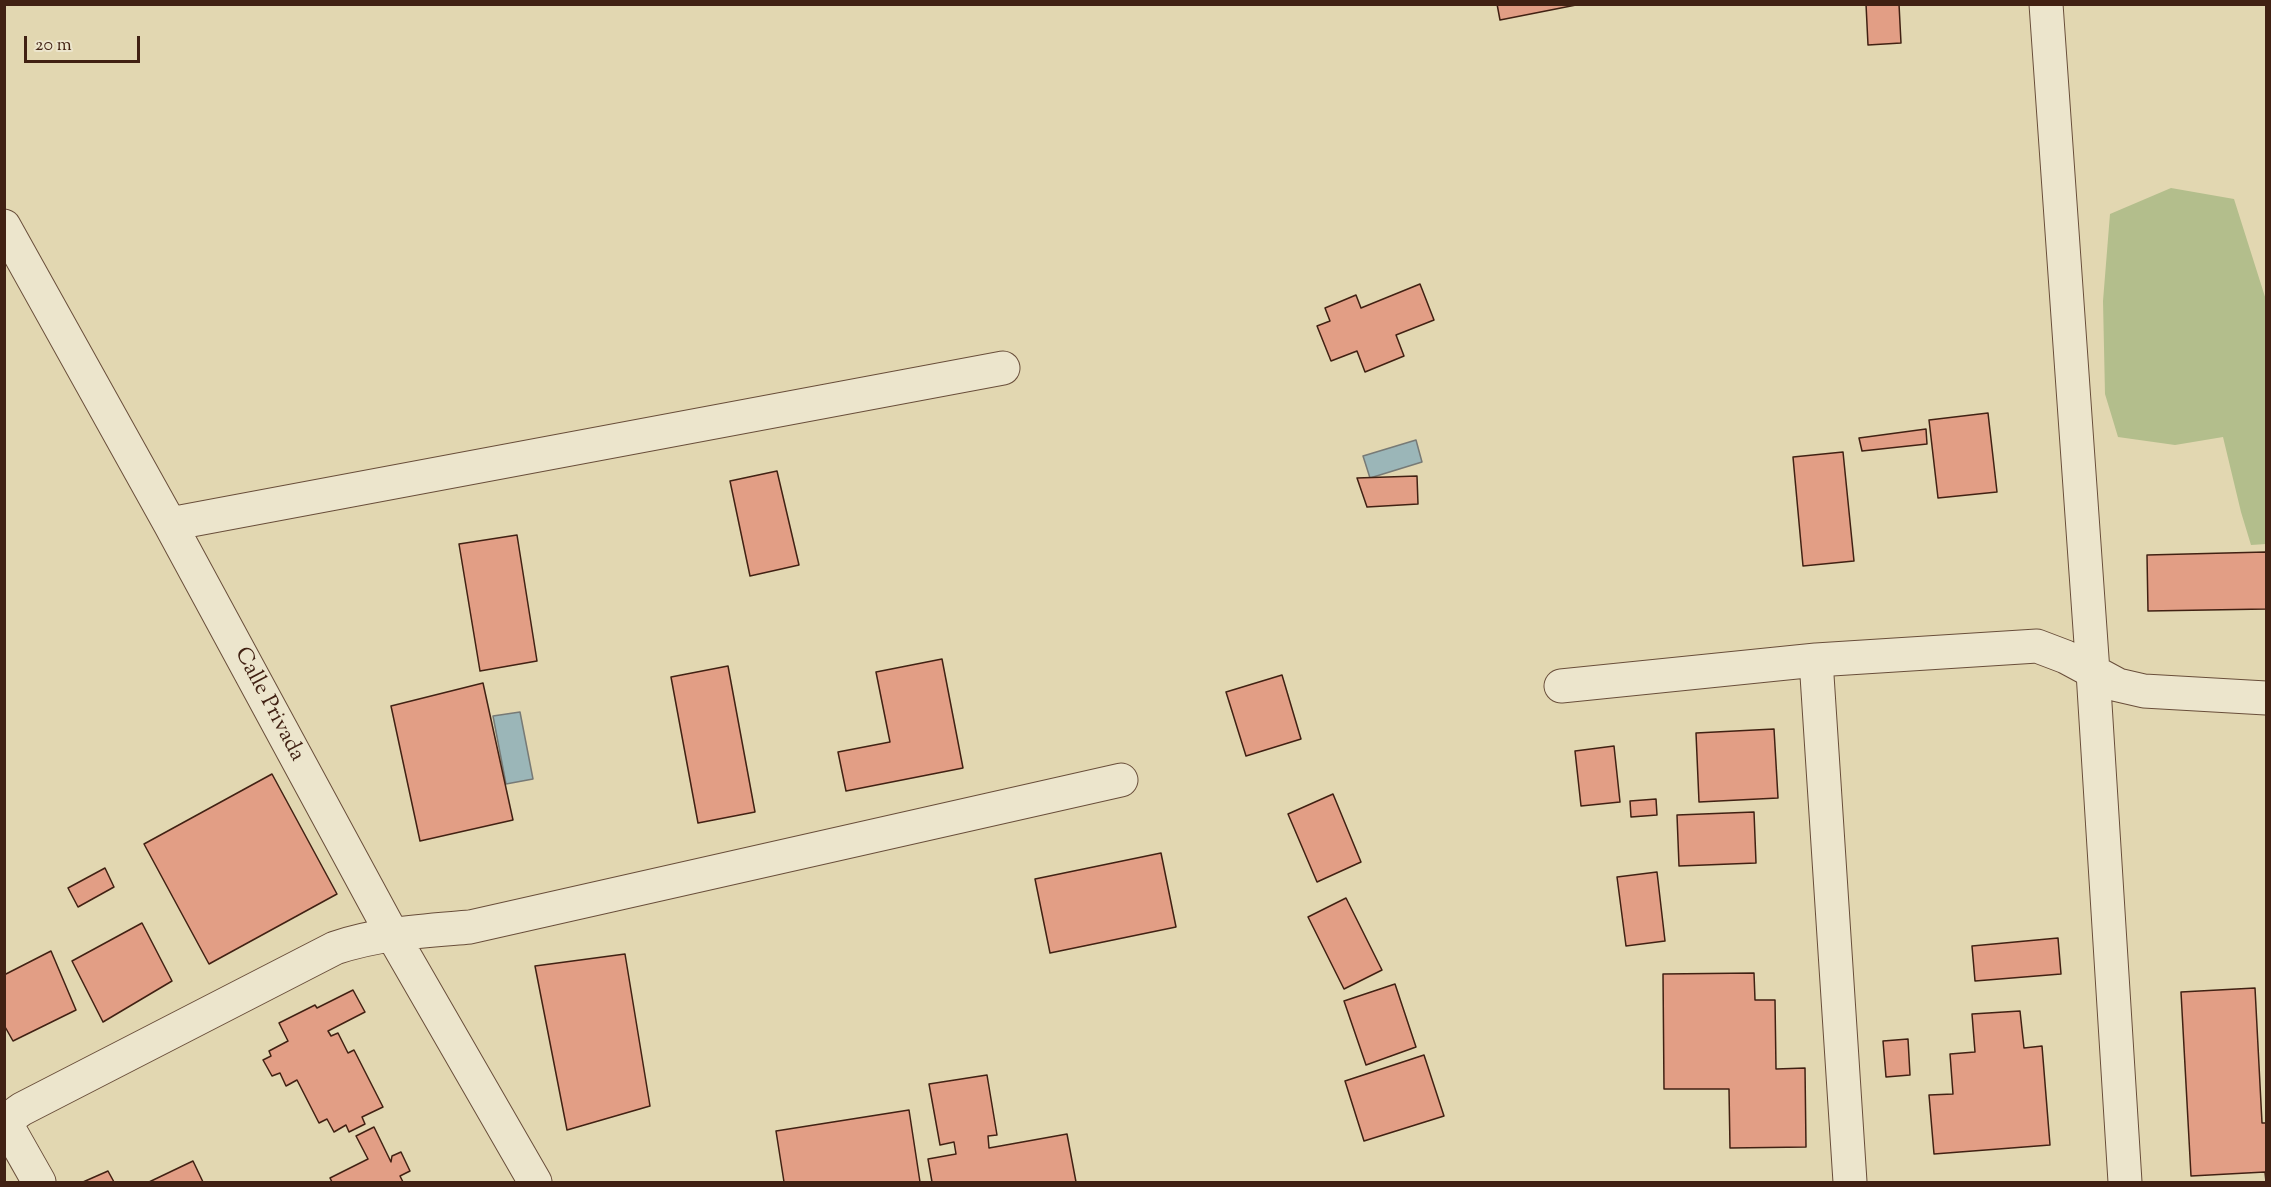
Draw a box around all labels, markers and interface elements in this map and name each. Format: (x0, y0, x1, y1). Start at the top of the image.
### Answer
scale bar (27, 24, 142, 62)
text: 20 m (35, 33, 72, 59)
street label: Calle Privada (227, 644, 309, 766)

